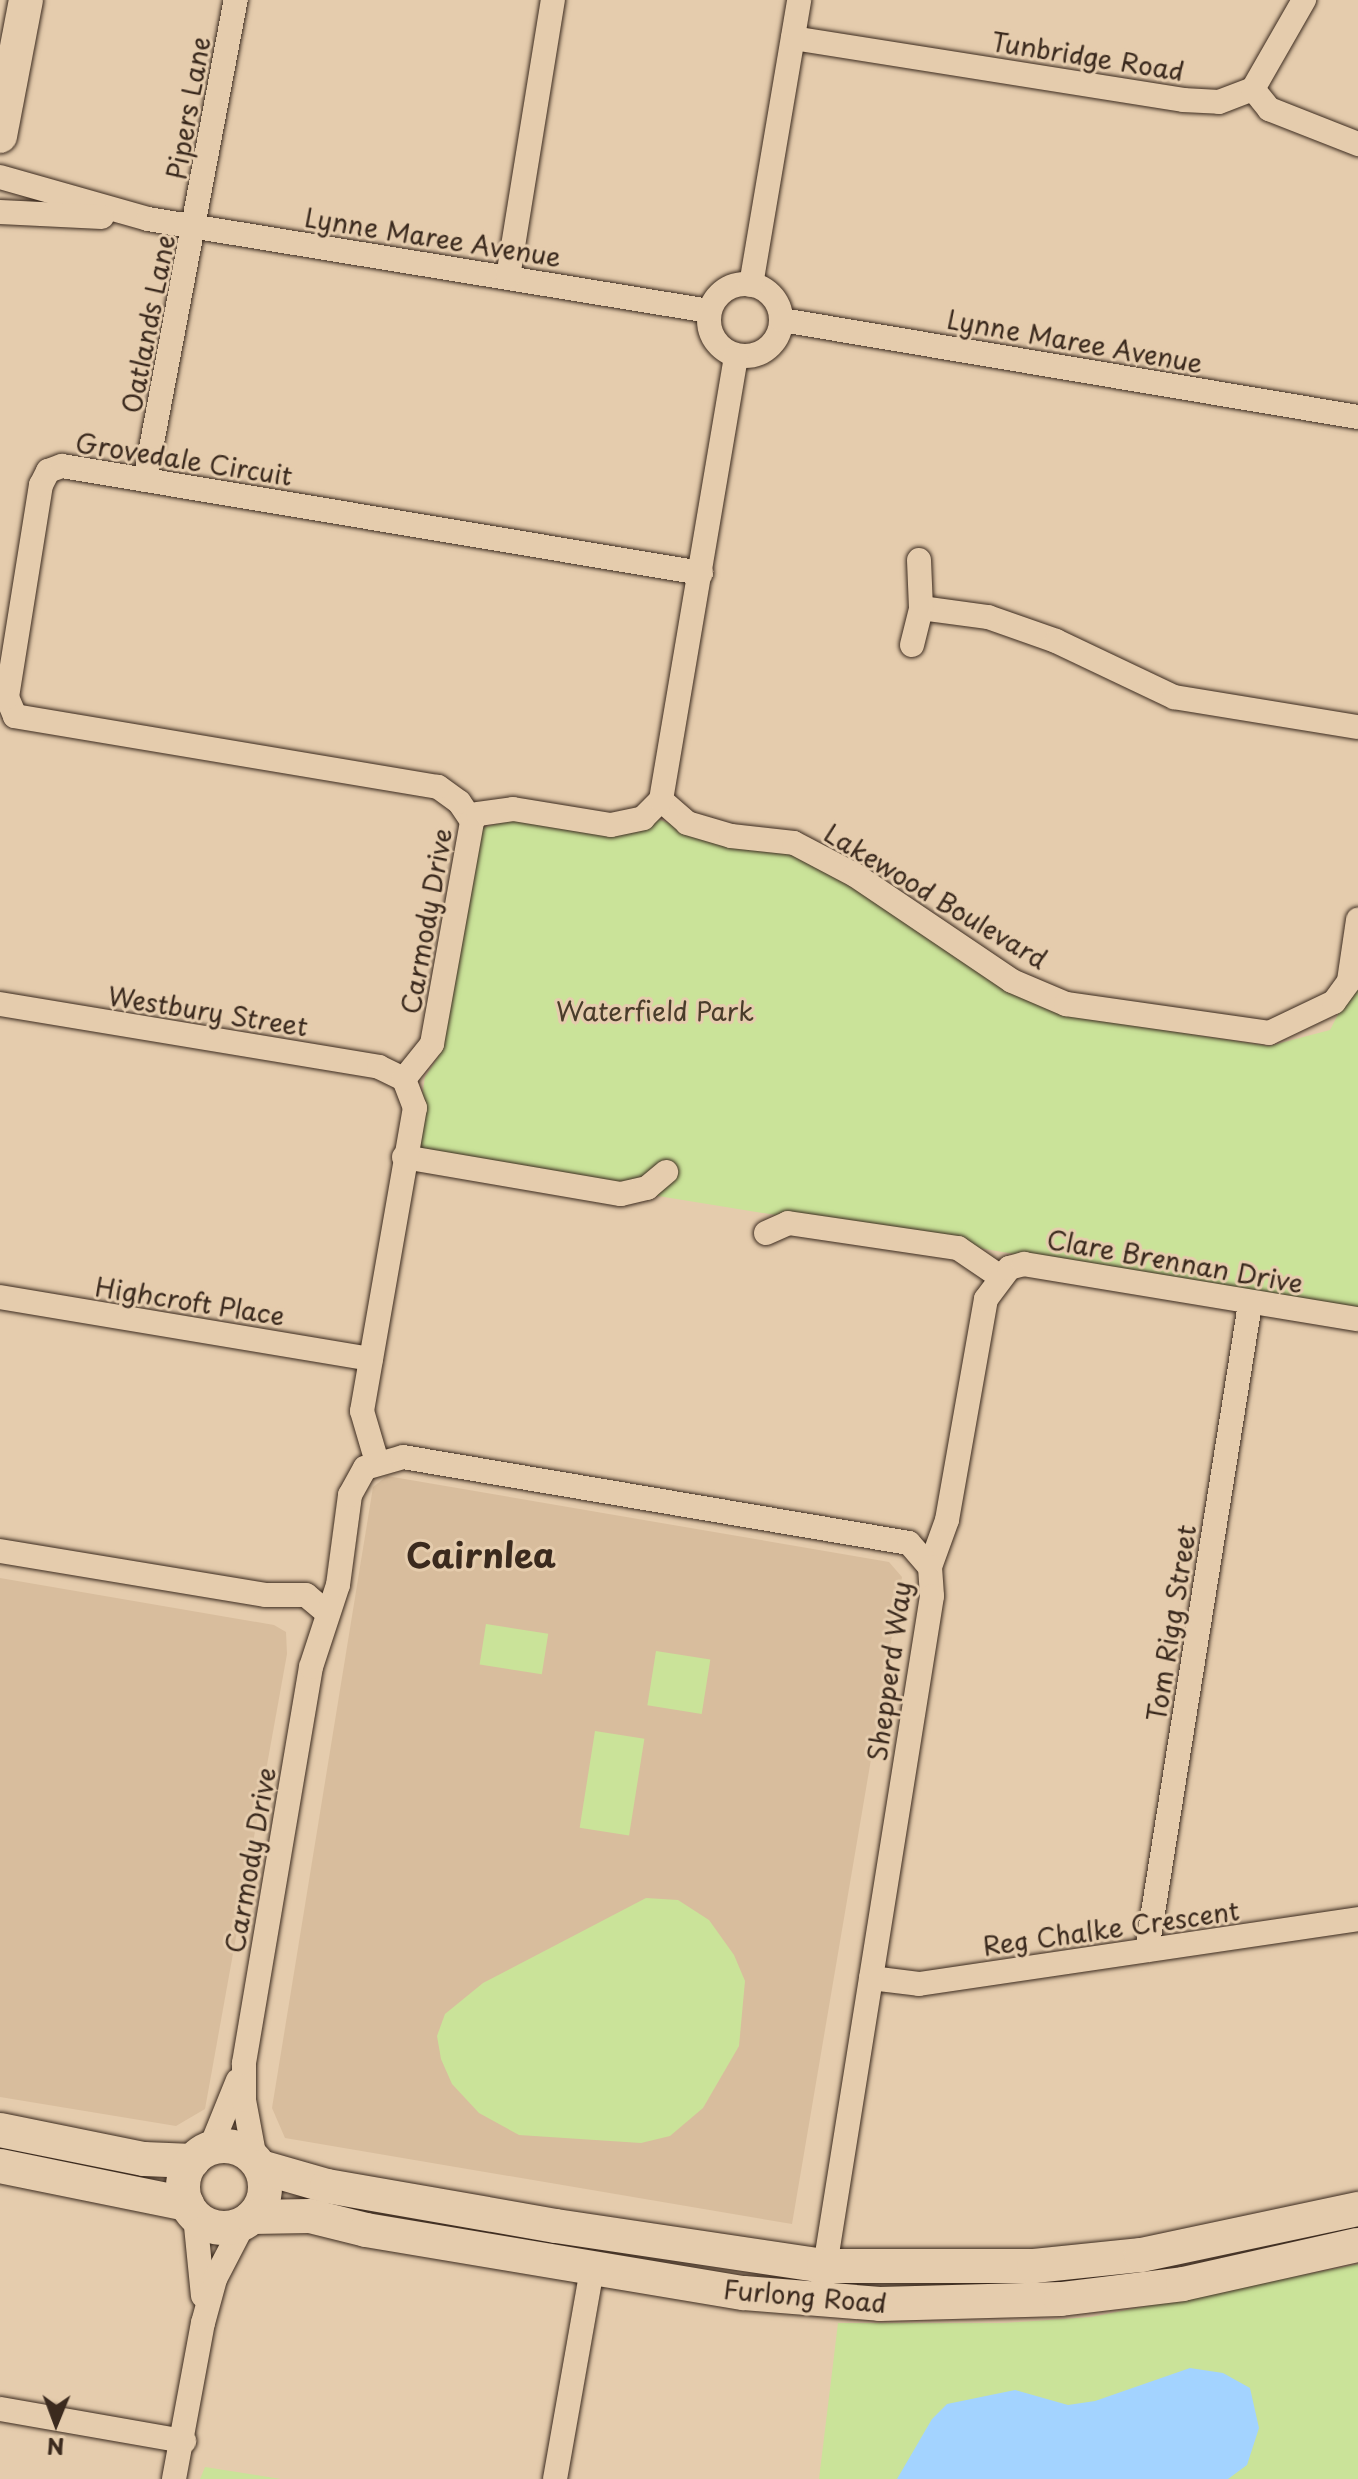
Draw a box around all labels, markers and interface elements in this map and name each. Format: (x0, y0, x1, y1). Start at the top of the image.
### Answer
street label: Tunbridge Road (990, 25, 1186, 87)
street label: Pipers Lane (160, 34, 216, 182)
street label: Lynne Maree Avenue (303, 201, 563, 273)
street label: Oatlands Lane (115, 232, 181, 416)
street label: Lynne Maree Avenue (945, 303, 1205, 379)
street label: Grovedale Circuit (73, 426, 295, 492)
street label: Lakewood Boulevard (818, 817, 1054, 975)
street label: Carmody Drive (394, 824, 458, 1018)
street label: Westbury Street (105, 980, 311, 1042)
park label: Waterfield Park (556, 995, 754, 1027)
street label: Clare Brennan Drive (1045, 1223, 1305, 1299)
street label: Highcroft Place (92, 1270, 288, 1332)
street label: Tom Rigg Street (1140, 1522, 1202, 1724)
district label: Cairnlea (406, 1535, 556, 1575)
street label: Shepperd Way (861, 1579, 917, 1763)
street label: Carmody Drive (218, 1763, 282, 1957)
street label: Reg Chalke Crescent (980, 1894, 1242, 1962)
street label: Furlong Road (722, 2273, 888, 2319)
north arrow (16, 2383, 96, 2463)
text: N (47, 2431, 65, 2464)

